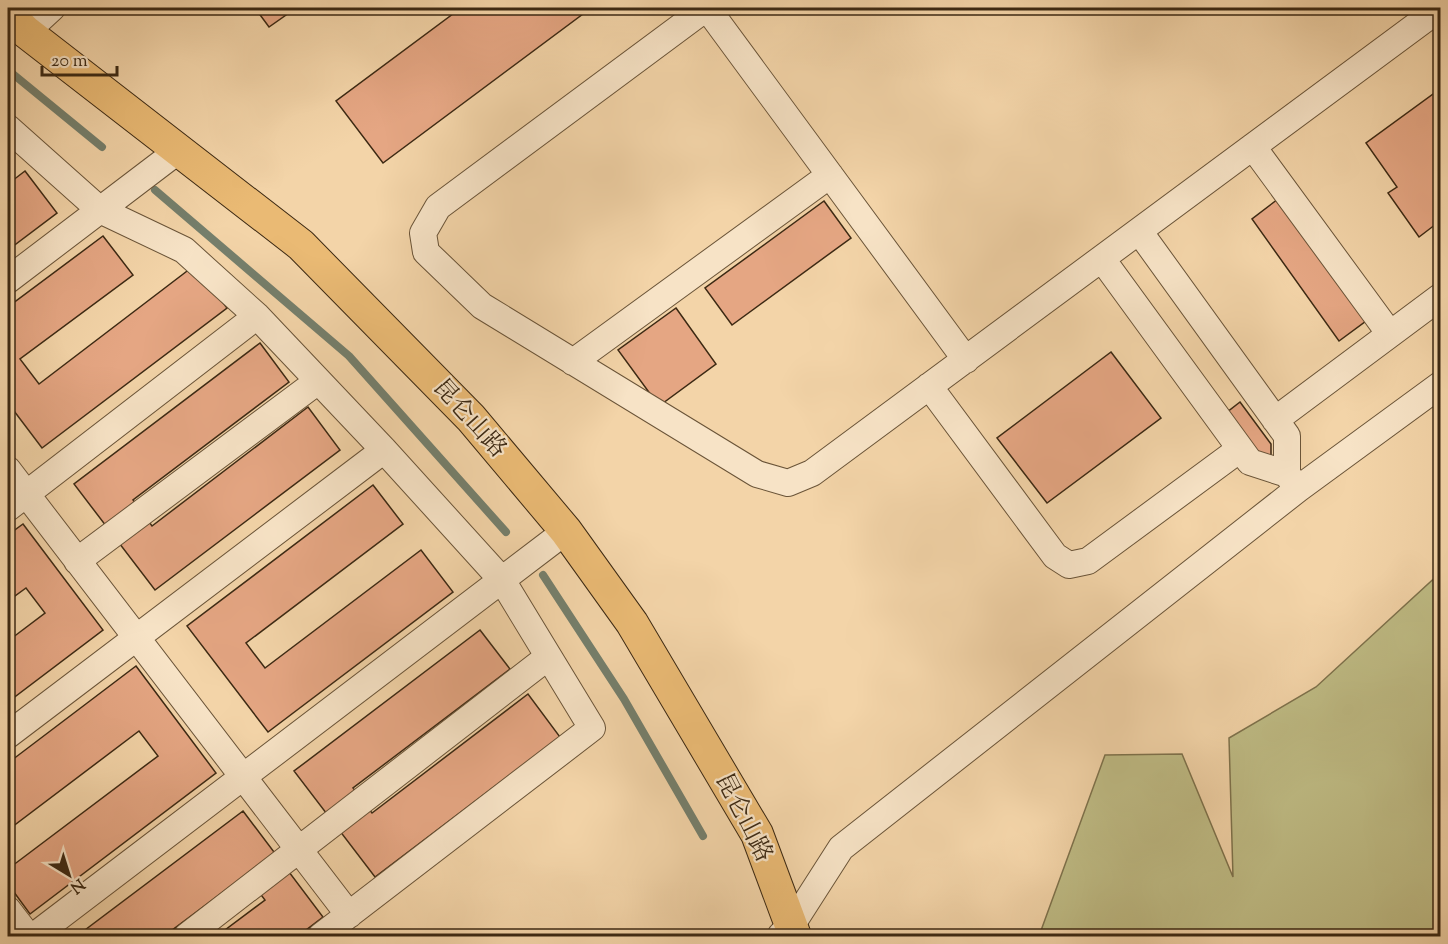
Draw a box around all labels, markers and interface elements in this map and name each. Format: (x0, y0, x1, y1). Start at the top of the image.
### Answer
scale bar (42, 39, 117, 77)
text: 20 m (51, 49, 88, 75)
street label: 昆仑山路 (424, 372, 514, 466)
street label: 昆仑山路 (706, 768, 780, 868)
north arrow (39, 845, 99, 905)
text: N (64, 872, 89, 898)

